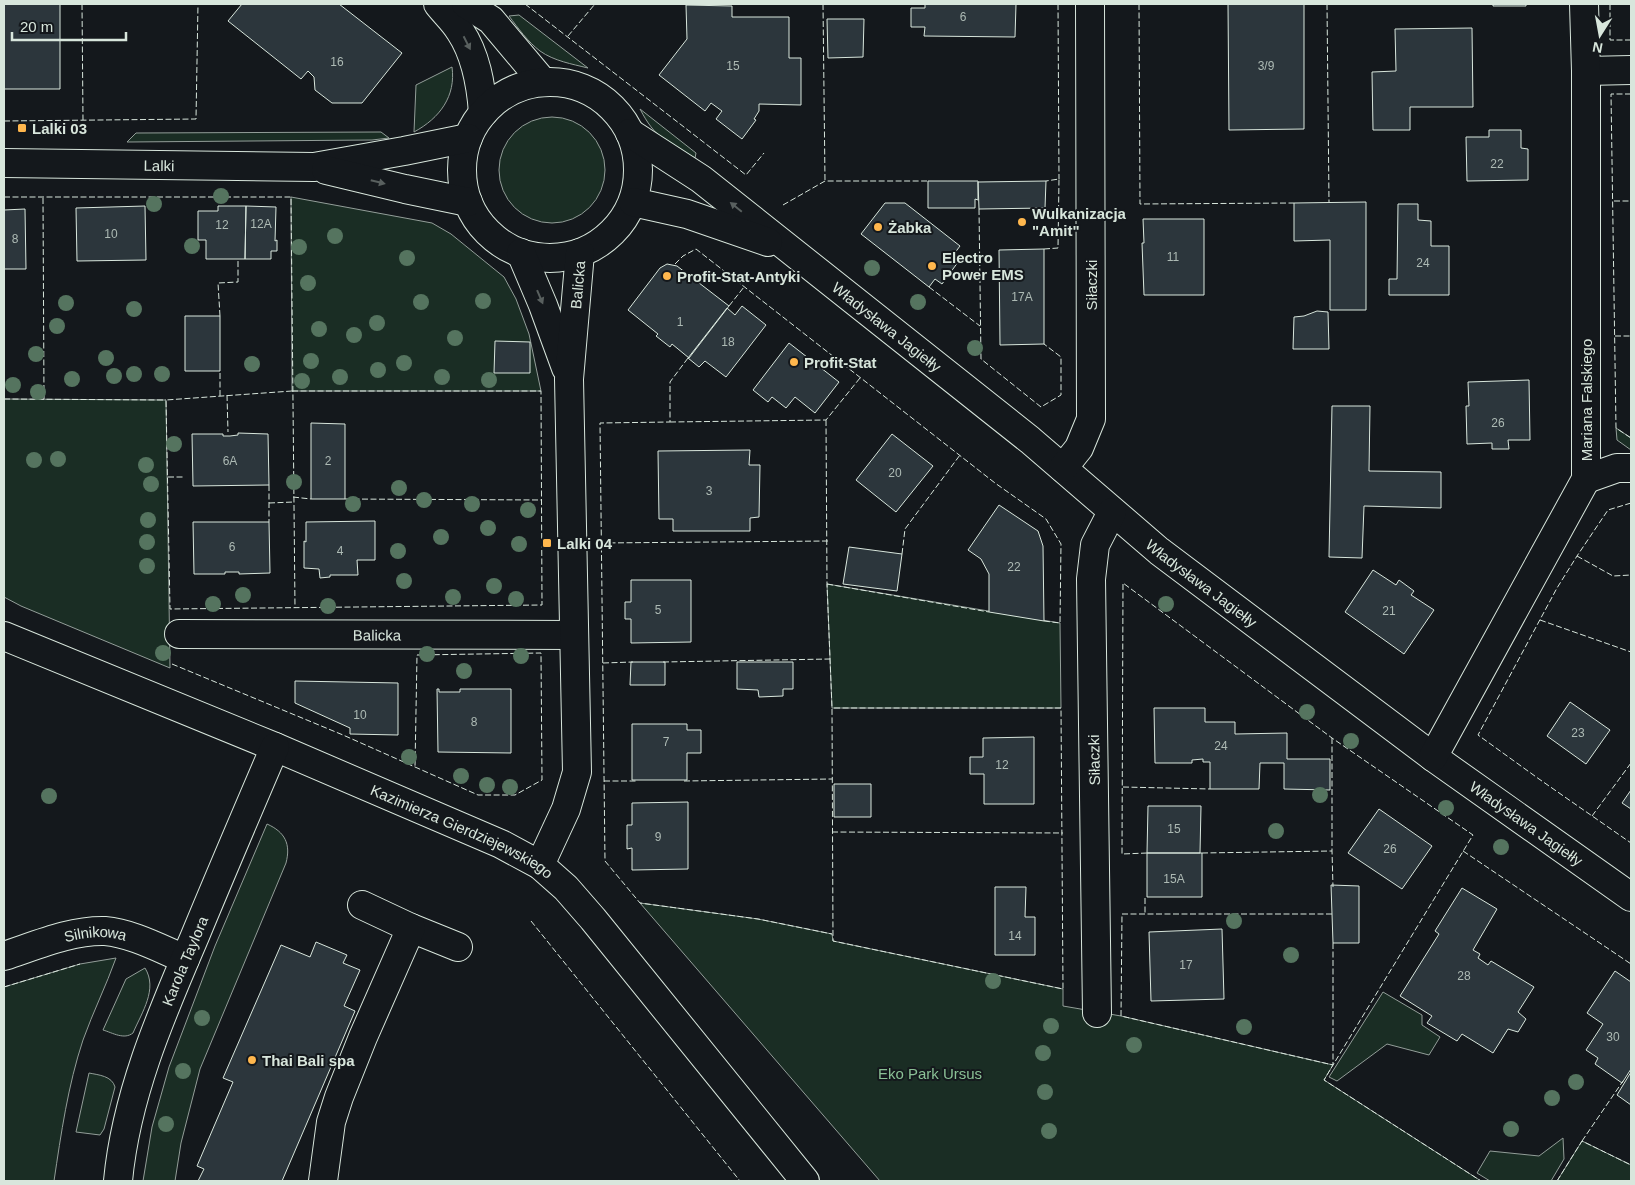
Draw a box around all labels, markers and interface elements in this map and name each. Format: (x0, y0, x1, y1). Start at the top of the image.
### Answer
scale bar (12, 10, 126, 42)
house number: 6 (960, 10, 967, 24)
north arrow (1575, 10, 1625, 60)
text: 20 m (20, 18, 53, 35)
one-way arrow (463, 35, 471, 50)
text: N (1591, 39, 1604, 57)
house number: 16 (330, 55, 344, 69)
house number: 15 (726, 59, 740, 73)
house number: 3/9 (1258, 59, 1275, 73)
place label: Lalki 03 (32, 120, 87, 137)
marker: Lalki 03 (16, 122, 28, 134)
street label: Lalki (143, 156, 175, 174)
house number: 22 (1490, 157, 1504, 171)
one-way arrow (371, 179, 386, 187)
one-way arrow (729, 201, 742, 212)
place label: Wulkanizacja "Amit" (1032, 205, 1127, 239)
marker: Wulkanizacja "Amit" (1016, 216, 1028, 228)
house number: 12A (250, 217, 272, 231)
house number: 12 (215, 218, 229, 232)
place label: Żabka (888, 219, 932, 236)
marker: Żabka (872, 221, 884, 233)
house number: 10 (104, 227, 118, 241)
house number: 8 (12, 232, 19, 246)
place label: Electro Power EMS (942, 249, 1024, 283)
house number: 11 (1167, 250, 1180, 264)
house number: 24 (1416, 256, 1430, 270)
street label: Balicka (567, 259, 588, 310)
marker: Electro Power EMS (926, 260, 938, 272)
street label: Siłaczki (1083, 260, 1100, 310)
place label: Profit-Stat-Antyki (677, 268, 800, 285)
marker: Profit-Stat-Antyki (661, 270, 673, 282)
street label: Władysława Jagiełły (829, 278, 945, 375)
one-way arrow (537, 290, 544, 305)
house number: 17A (1011, 290, 1033, 304)
house number: 1 (677, 315, 684, 329)
house number: 18 (721, 335, 735, 349)
street label: Mariana Falskiego (1578, 339, 1595, 461)
place label: Profit-Stat (804, 354, 877, 371)
marker: Profit-Stat (788, 356, 800, 368)
house number: 26 (1491, 416, 1505, 430)
house number: 6A (223, 454, 237, 468)
house number: 2 (325, 454, 332, 468)
house number: 20 (888, 466, 902, 480)
house number: 3 (706, 484, 713, 498)
place label: Lalki 04 (557, 535, 613, 552)
street label: Władysława Jagiełły (1143, 535, 1261, 630)
marker: Lalki 04 (541, 537, 553, 549)
house number: 6 (229, 540, 236, 554)
house number: 4 (337, 544, 344, 558)
house number: 22 (1007, 560, 1021, 574)
house number: 5 (655, 603, 662, 617)
house number: 21 (1382, 604, 1396, 618)
street label: Balicka (353, 626, 402, 643)
house number: 10 (353, 708, 367, 722)
house number: 8 (471, 715, 478, 729)
house number: 23 (1571, 726, 1585, 740)
street label: Siłaczki (1085, 734, 1103, 786)
house number: 7 (663, 735, 670, 749)
house number: 24 (1214, 739, 1228, 753)
house number: 12 (995, 758, 1009, 772)
street label: Władysława Jagiełły (1467, 777, 1587, 869)
street label: Kazimierza Gierdziejewskiego (368, 781, 557, 881)
house number: 15 (1167, 822, 1181, 836)
house number: 9 (655, 830, 662, 844)
house number: 26 (1383, 842, 1397, 856)
house number: 15A (1163, 872, 1185, 886)
street label: Karola Taylora (158, 913, 211, 1008)
street label: Silnikowa (62, 922, 129, 945)
house number: 14 (1008, 929, 1022, 943)
house number: 17 (1179, 958, 1193, 972)
house number: 28 (1457, 969, 1471, 983)
house number: 30 (1606, 1030, 1620, 1044)
place label: Thai Bali spa (262, 1052, 355, 1069)
marker: Thai Bali spa (246, 1054, 258, 1066)
park label: Eko Park Ursus (878, 1065, 982, 1082)

